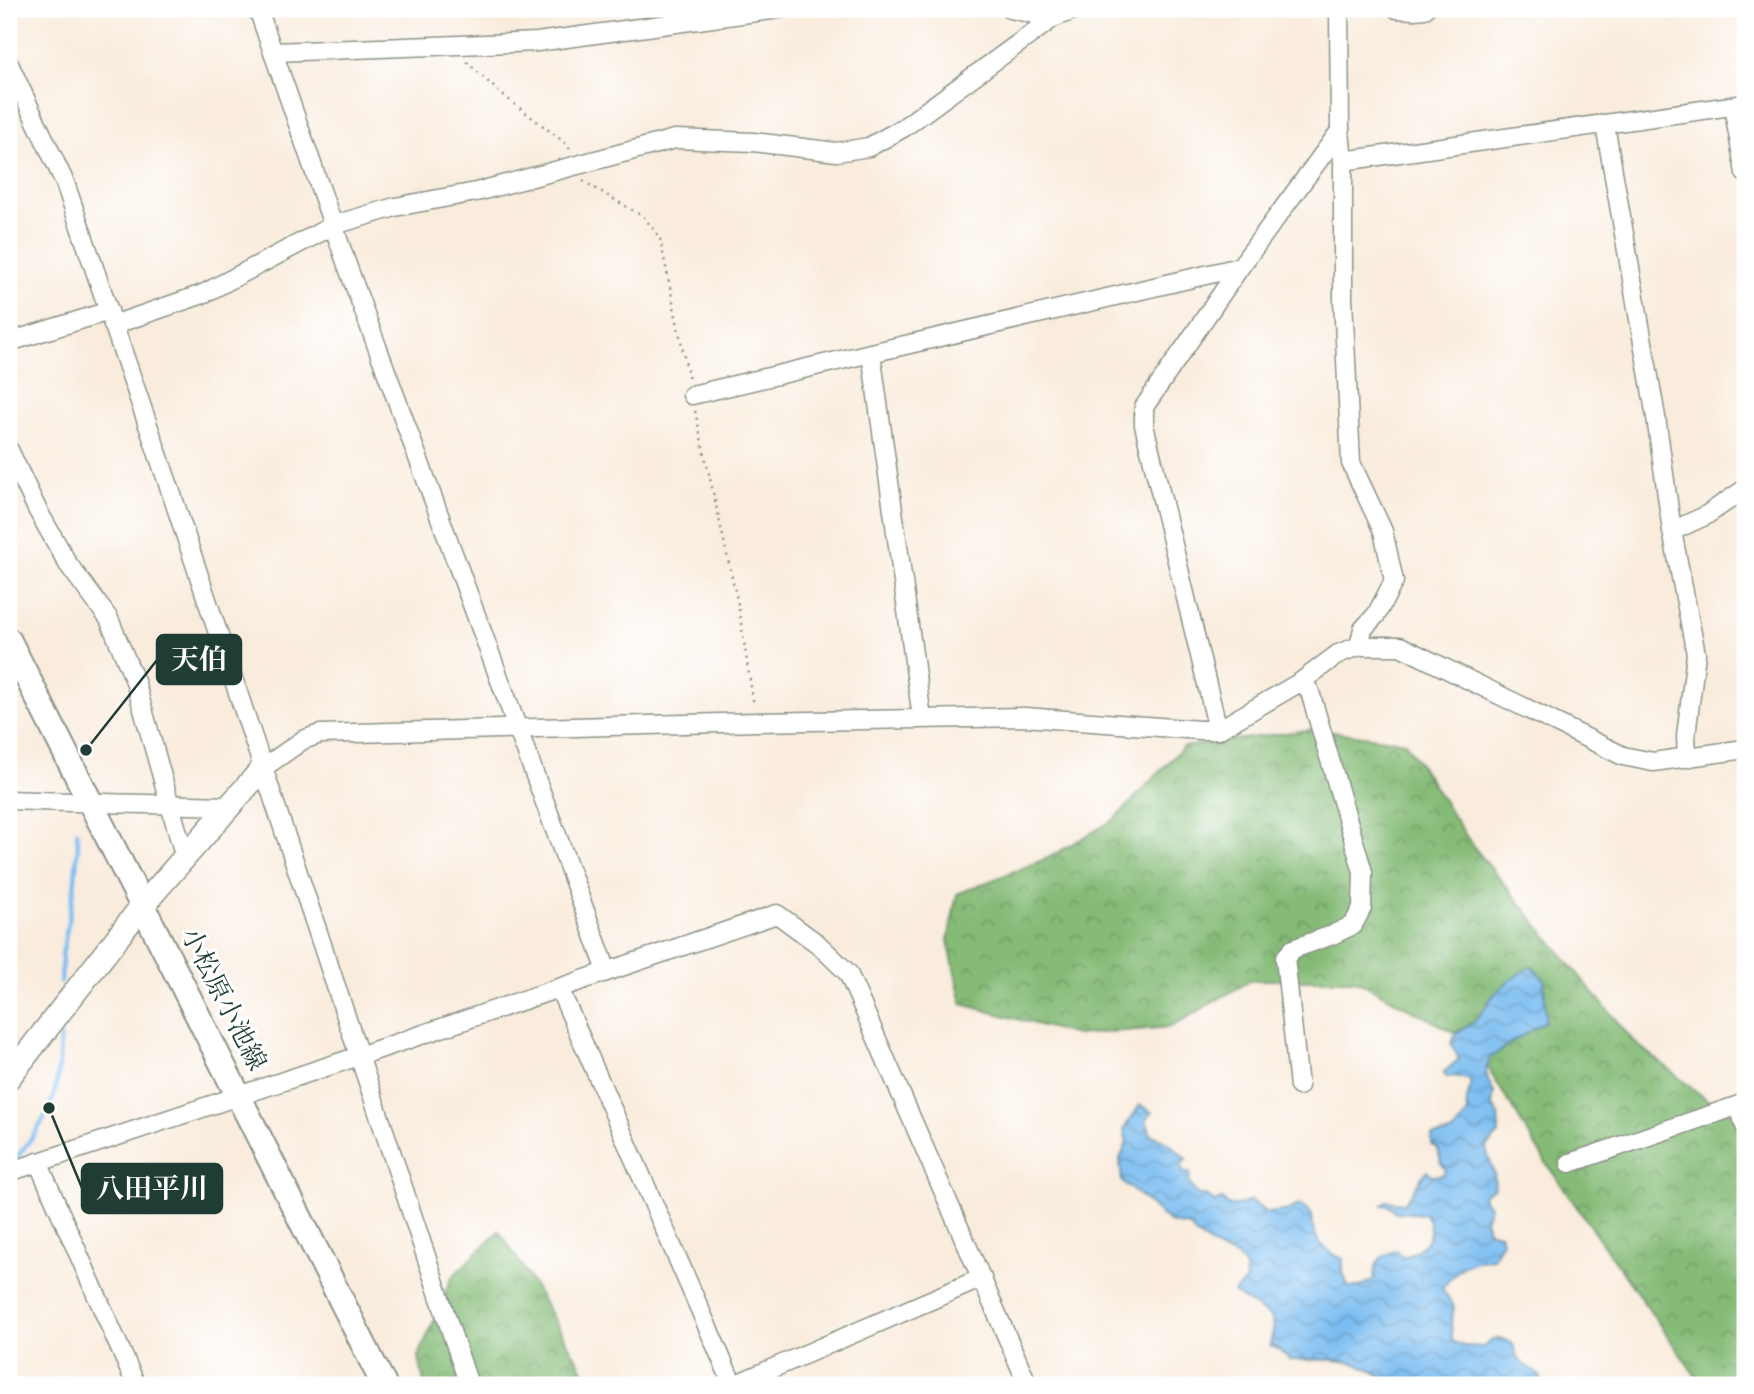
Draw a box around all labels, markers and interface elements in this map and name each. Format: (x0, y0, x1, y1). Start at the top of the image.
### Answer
callout: 天伯 (157, 635, 241, 684)
text: 天伯 (171, 642, 227, 682)
street label: 小松原小池線 (170, 922, 274, 1078)
callout: 八田平川 (82, 1164, 222, 1213)
text: 八田平川 (96, 1171, 208, 1211)

